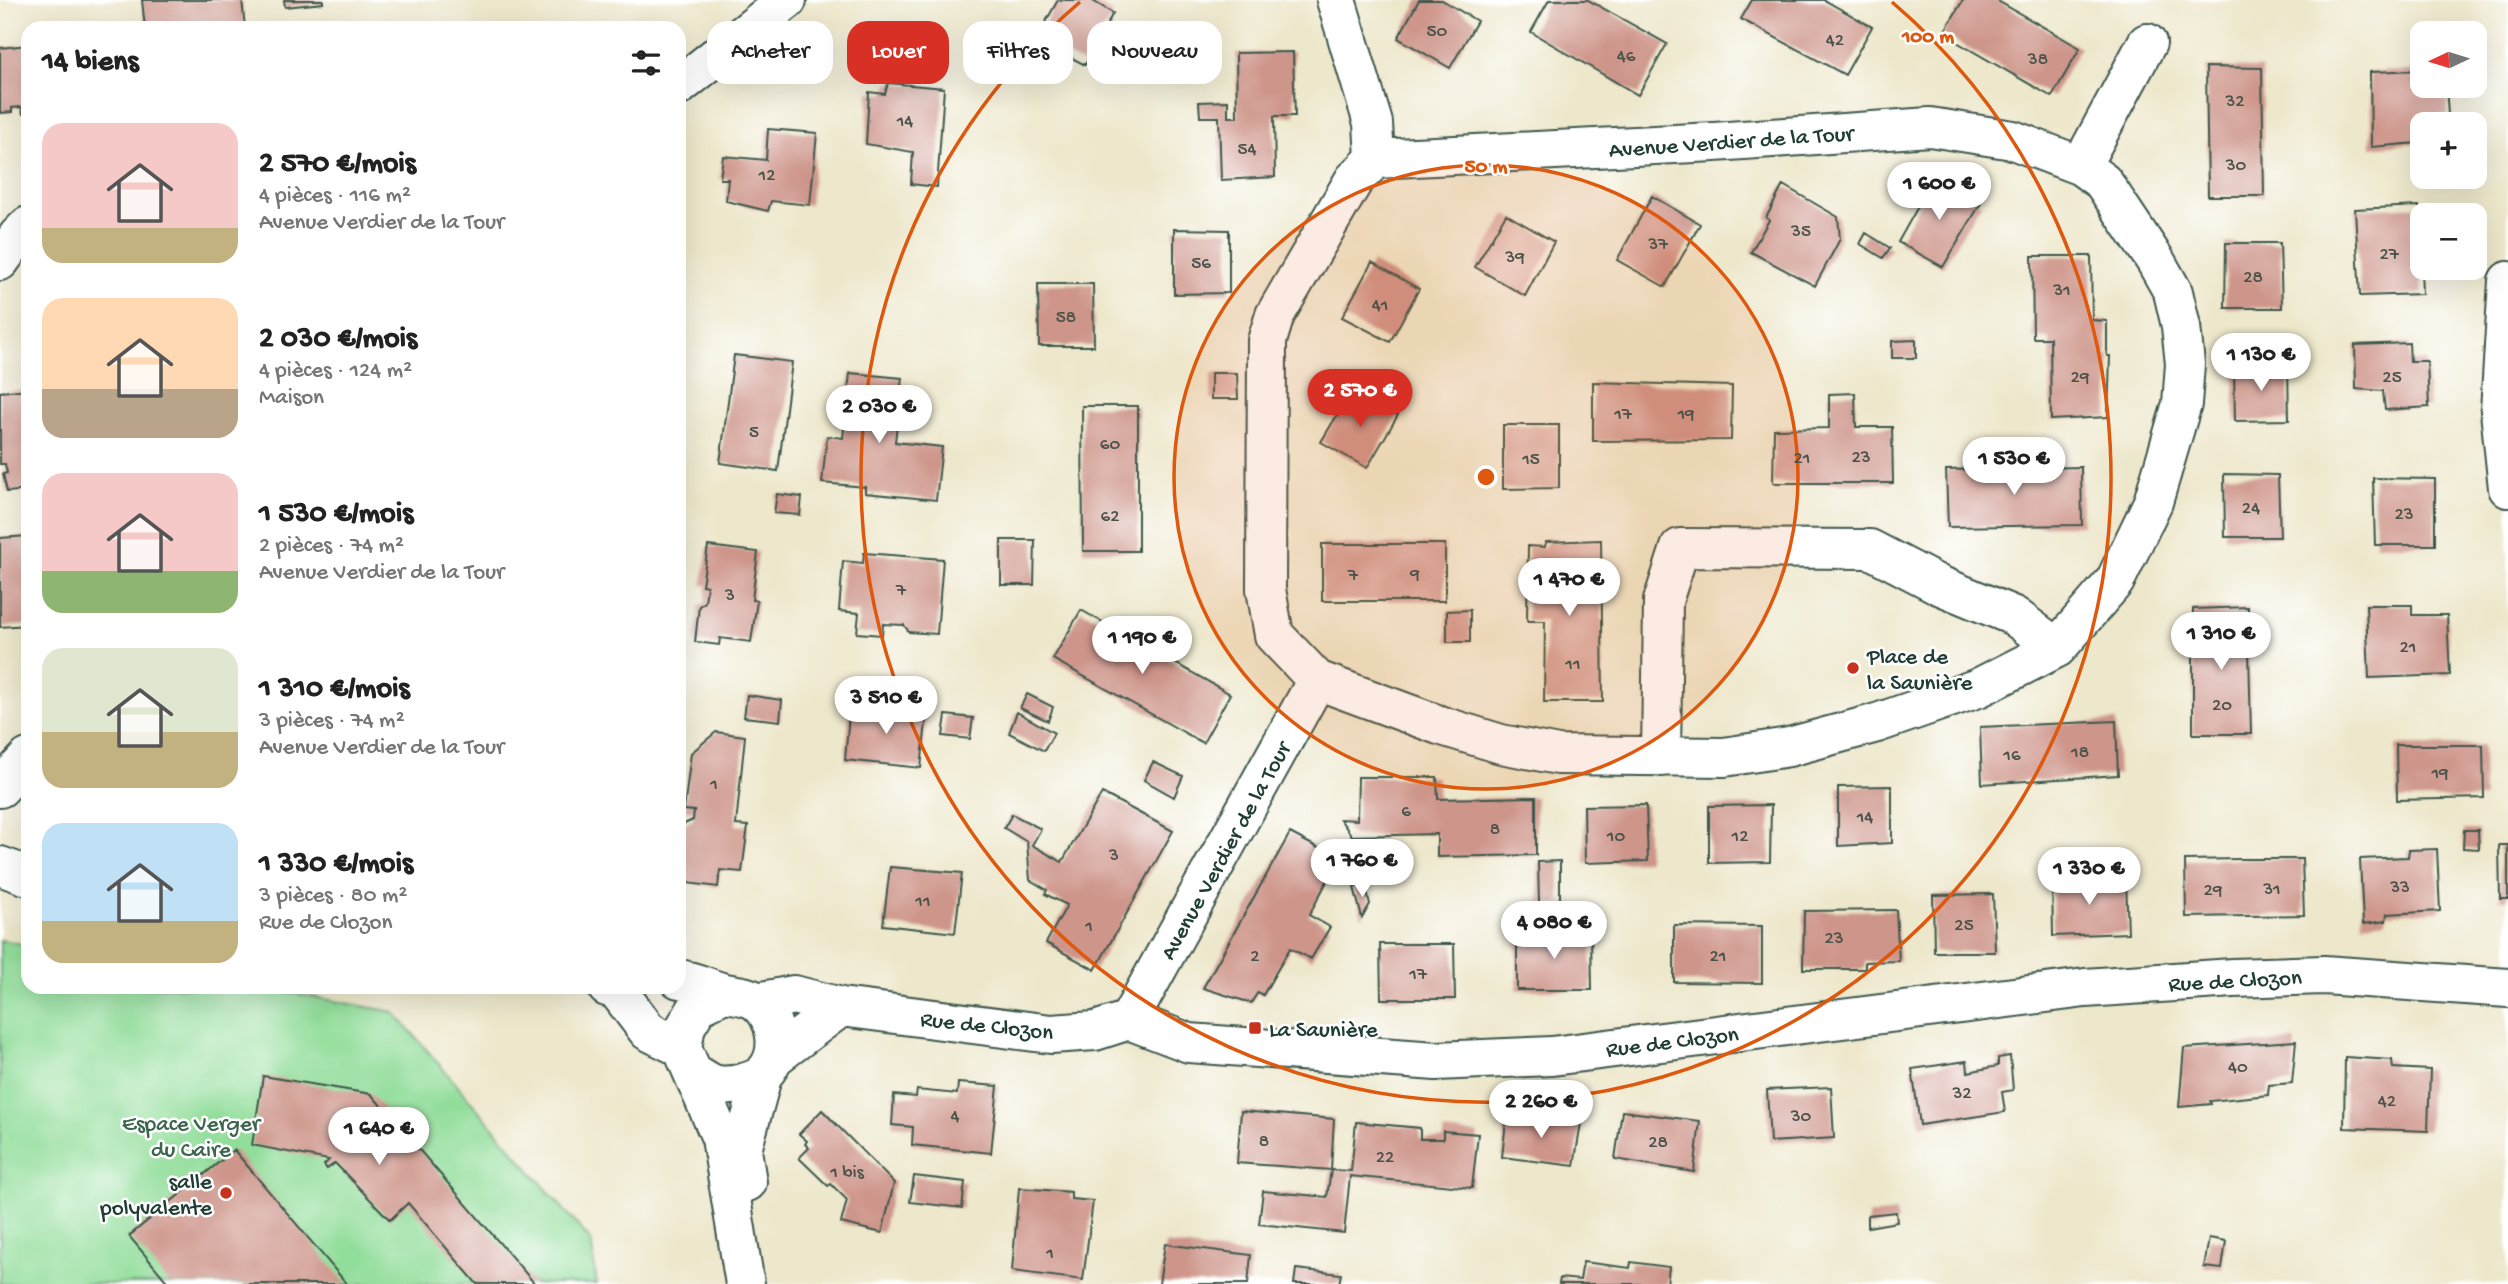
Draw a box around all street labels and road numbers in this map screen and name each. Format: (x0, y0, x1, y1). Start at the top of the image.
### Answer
street label: Avenue Verdier de la Tour (1608, 121, 1856, 166)
street label: Avenue Verdier de la Tour (1156, 736, 1299, 965)
street label: Rue de Clozon (2168, 966, 2303, 999)
street label: Rue de Clozon (919, 1007, 1054, 1048)
street label: Rue de Clozon (1605, 1022, 1740, 1065)

